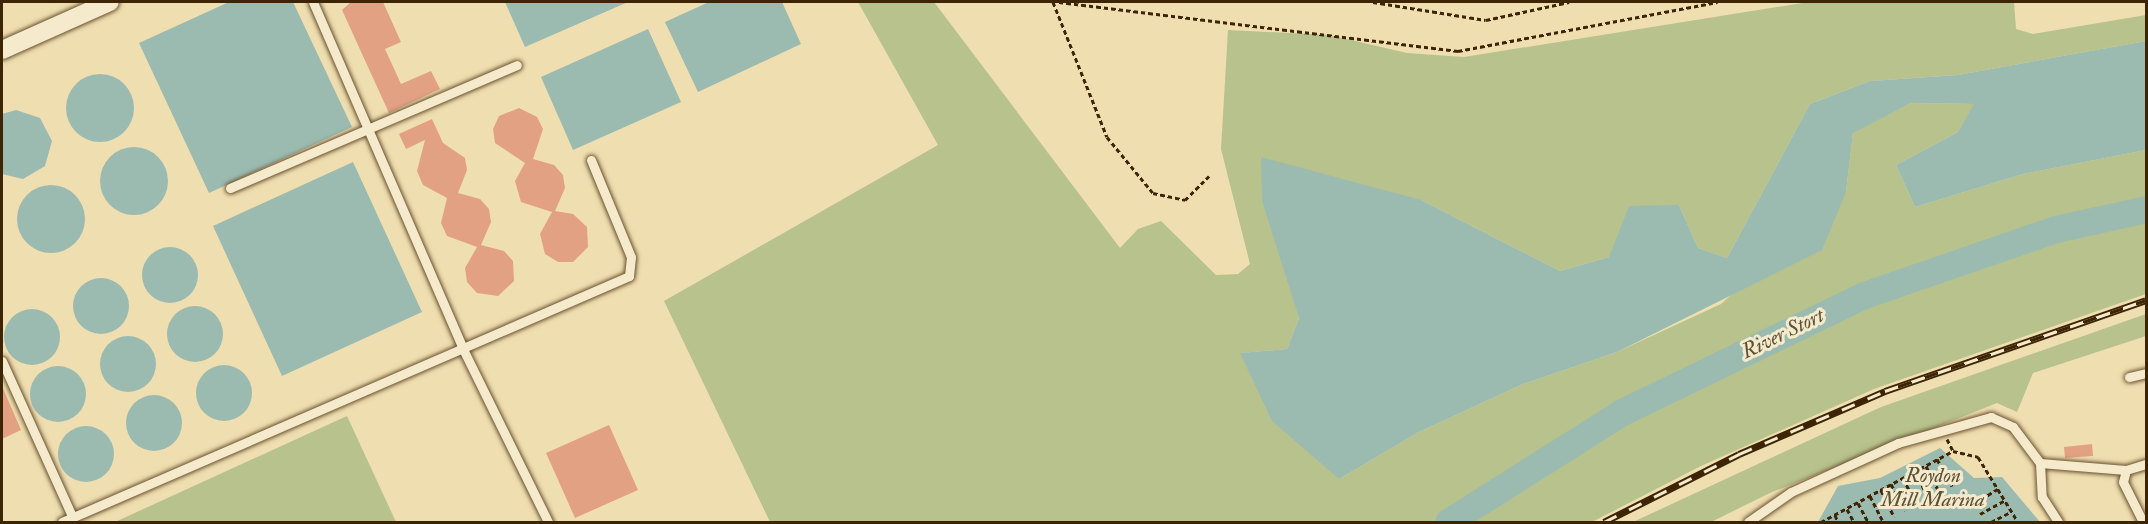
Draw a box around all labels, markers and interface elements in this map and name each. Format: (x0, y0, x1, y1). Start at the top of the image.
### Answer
water label: River Stort (1738, 303, 1828, 365)
water label: Roydon Mill Marina (1881, 463, 1985, 513)

